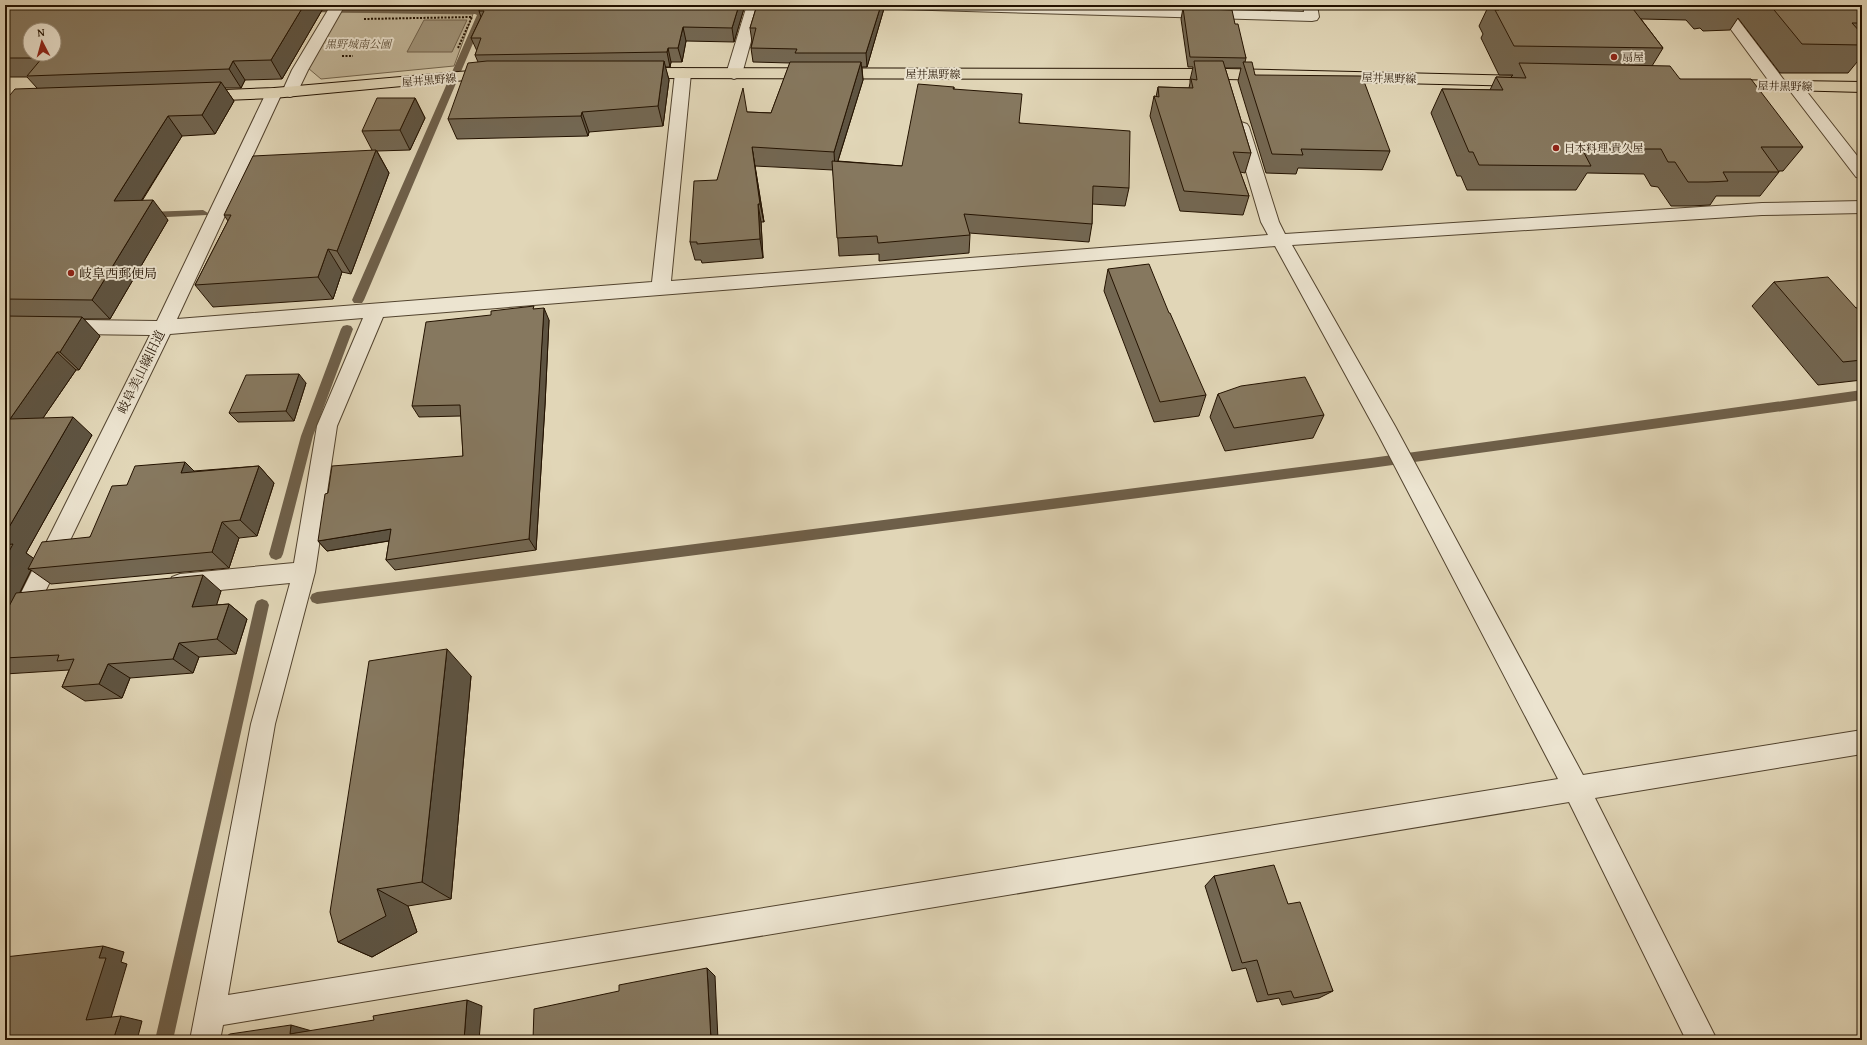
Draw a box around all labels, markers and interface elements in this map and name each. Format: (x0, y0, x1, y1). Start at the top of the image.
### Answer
north arrow (22, 22, 62, 62)
text: N (36, 24, 46, 40)
park label: 黒野城南公園 (325, 36, 393, 52)
place label: 扇屋 (1622, 49, 1644, 65)
marker: 扇屋 (1609, 52, 1619, 62)
street label: 屋井黒野線 (906, 66, 961, 82)
street label: 屋井黒野線 (1361, 69, 1417, 87)
street label: 屋井黒野線 (401, 70, 457, 90)
street label: 屋井黒野線 (1757, 78, 1813, 94)
place label: 日本料理 貴久屋 (1564, 140, 1643, 156)
marker: 日本料理 貴久屋 (1551, 143, 1561, 153)
place label: 岐阜西郵便局 (79, 264, 157, 283)
marker: 岐阜西郵便局 (66, 268, 76, 278)
street label: 岐阜美山線旧道 (113, 327, 169, 417)

